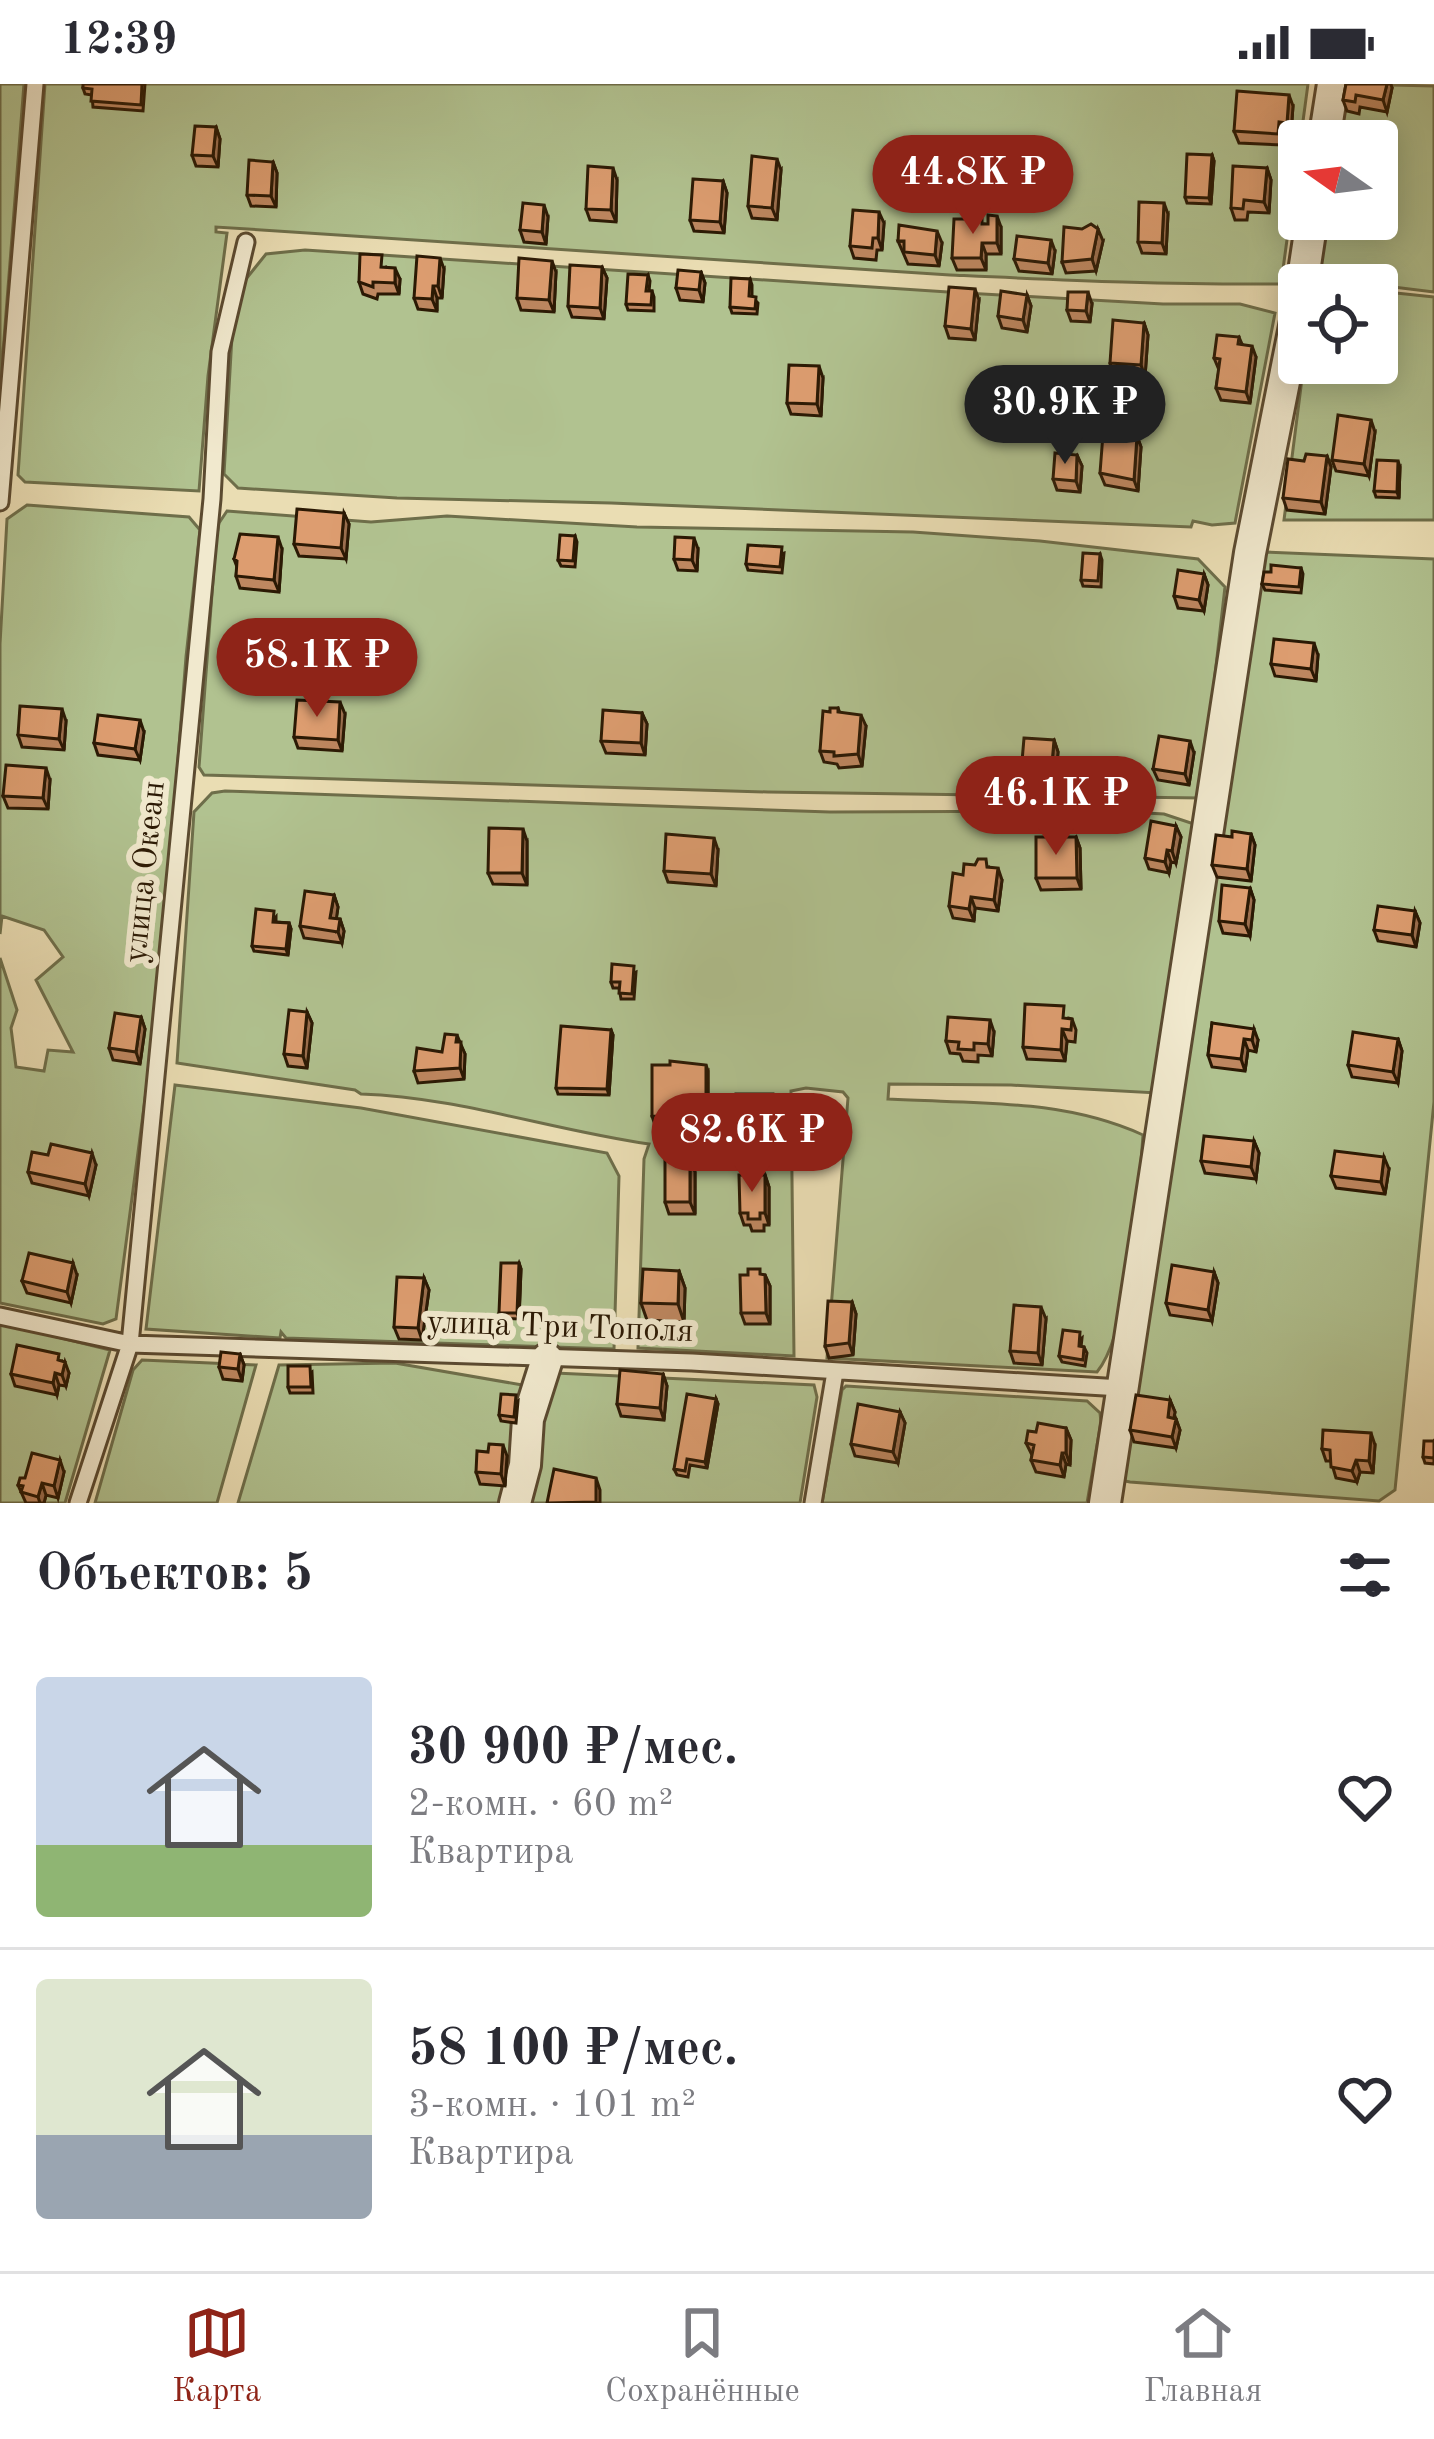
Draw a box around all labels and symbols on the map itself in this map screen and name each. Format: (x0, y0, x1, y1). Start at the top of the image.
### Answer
north arrow (1278, 120, 1398, 240)
pin: 44.8K ₽ (862, 135, 1084, 237)
pin: 30.9K ₽ (954, 365, 1176, 467)
pin: 58.1K ₽ (206, 618, 428, 720)
pin: 46.1K ₽ (945, 756, 1167, 858)
street label: улица Океан (120, 779, 172, 965)
pin: 82.6K ₽ (641, 1093, 863, 1195)
street label: улица Три Тополя (426, 1307, 694, 1349)

